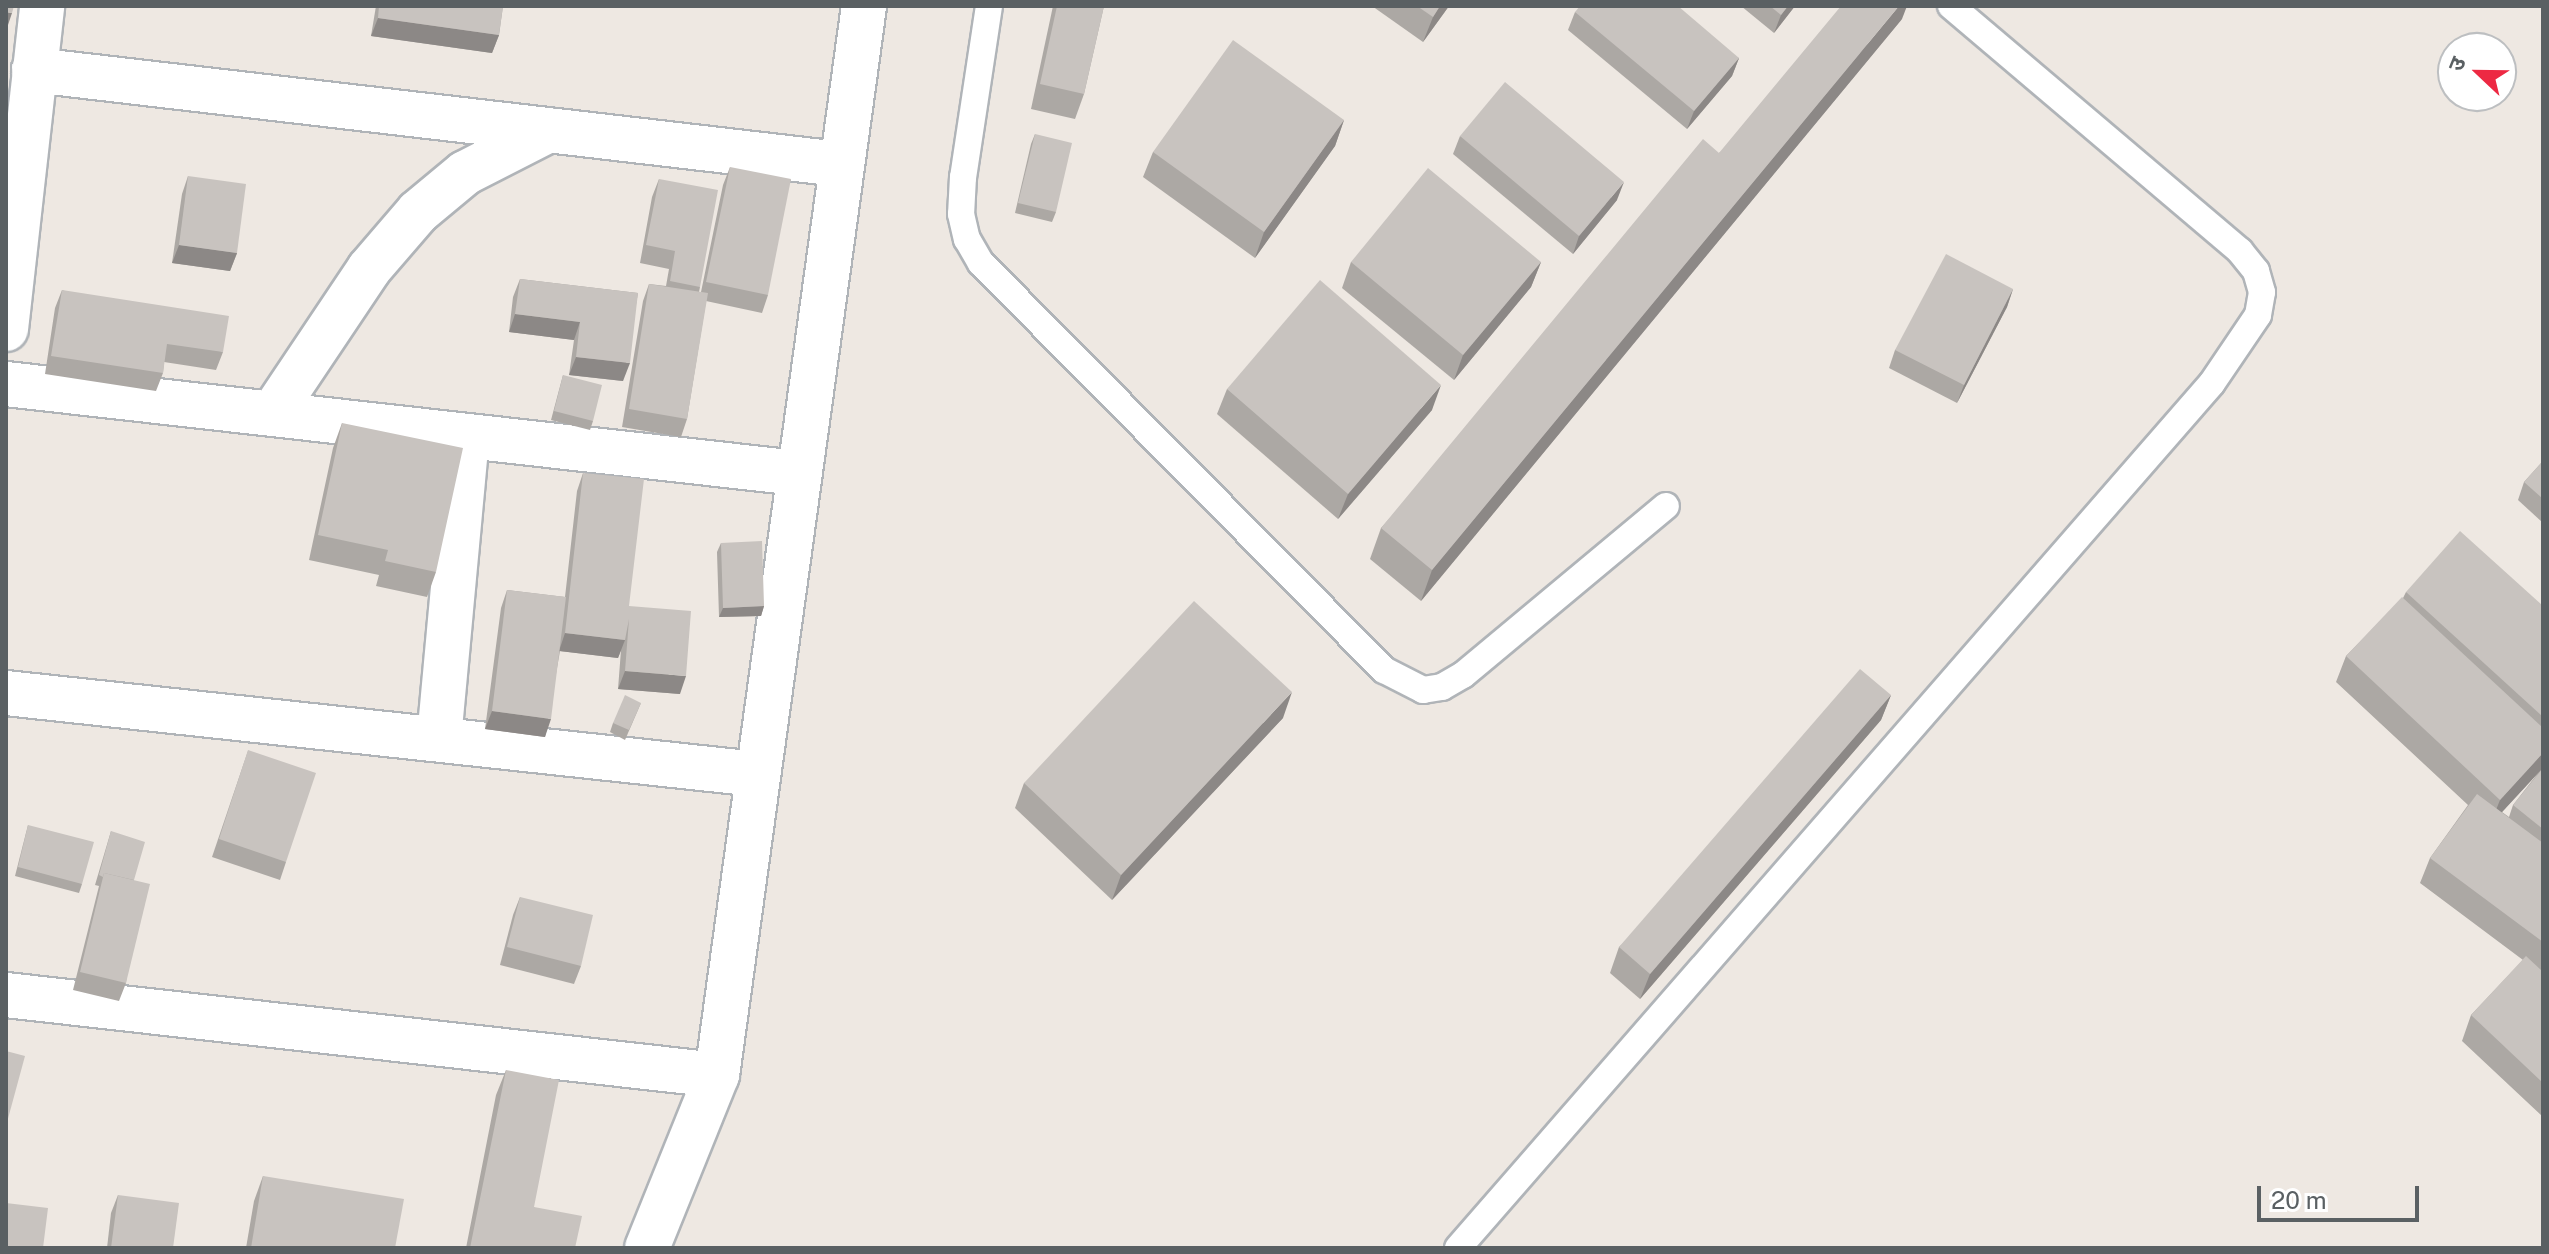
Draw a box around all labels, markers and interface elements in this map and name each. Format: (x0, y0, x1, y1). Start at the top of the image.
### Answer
north arrow (2437, 32, 2517, 112)
text: उ (2442, 53, 2471, 75)
scale bar (2261, 1170, 2423, 1220)
text: 20 m (2271, 1186, 2327, 1214)

